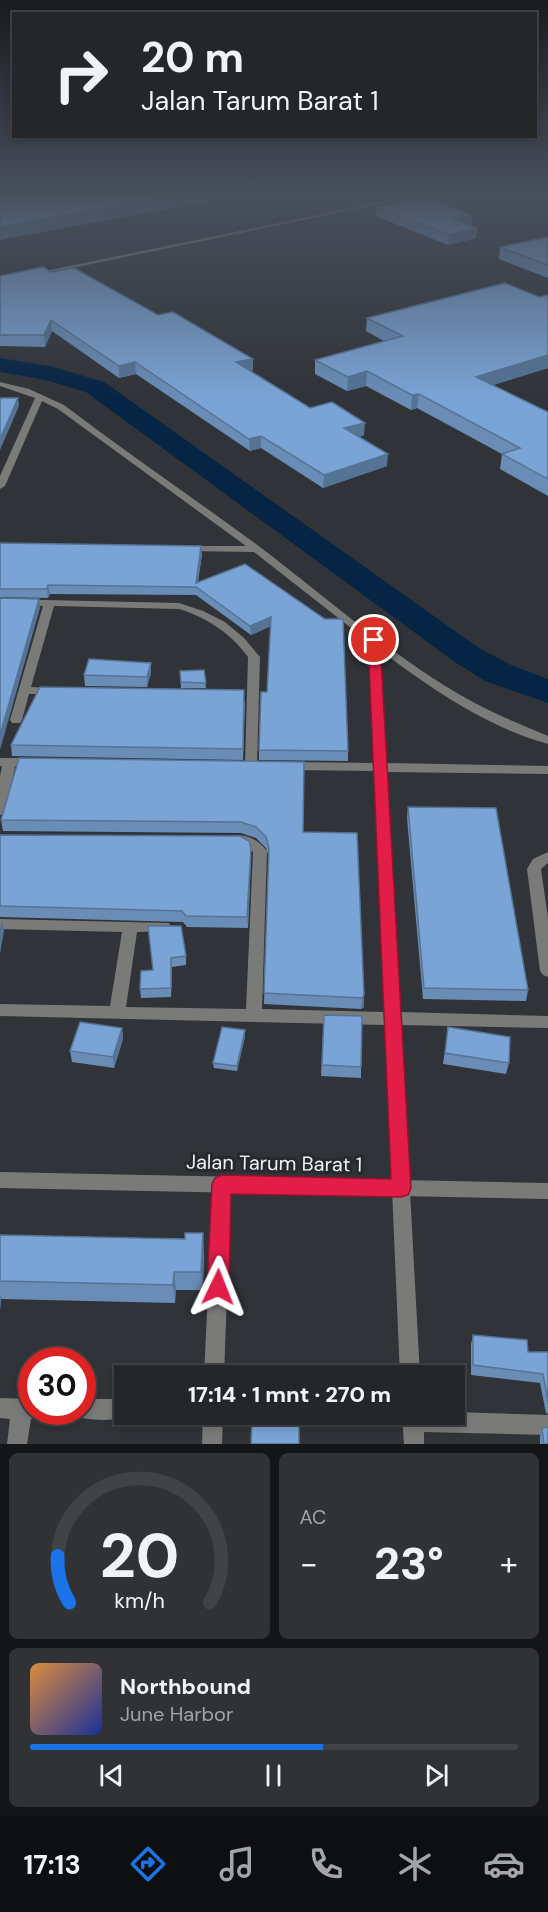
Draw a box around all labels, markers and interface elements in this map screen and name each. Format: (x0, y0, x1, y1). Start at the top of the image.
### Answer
text: 20 m (141, 30, 244, 85)
icon: right (42, 36, 120, 114)
text: Jalan Tarum Barat 1 (141, 83, 379, 118)
pin (348, 614, 399, 665)
icon: arrive (357, 623, 390, 656)
street label: Jalan Tarum Barat 1 (186, 1148, 362, 1178)
position arrow (186, 1255, 250, 1319)
speed limit sign: 30 (18, 1347, 96, 1425)
text: 17:14 · 1 mnt · 270 m (188, 1380, 391, 1409)
text: AC (300, 1504, 326, 1530)
text: 20 (99, 1515, 179, 1596)
text: 23° (374, 1534, 444, 1593)
text: − (300, 1542, 318, 1585)
text: + (500, 1542, 518, 1585)
text: km/h (114, 1587, 165, 1615)
text: Northbound (120, 1672, 251, 1701)
text: June Harbor (120, 1701, 233, 1727)
icon: previous (95, 1759, 128, 1792)
icon: pause (257, 1759, 290, 1792)
icon: next (420, 1759, 453, 1792)
icon: directions (127, 1843, 169, 1885)
icon: music (216, 1843, 258, 1885)
icon: phone (305, 1843, 347, 1885)
icon: climate (394, 1843, 436, 1885)
icon: car (483, 1843, 525, 1885)
text: 17:13 (23, 1847, 81, 1882)

